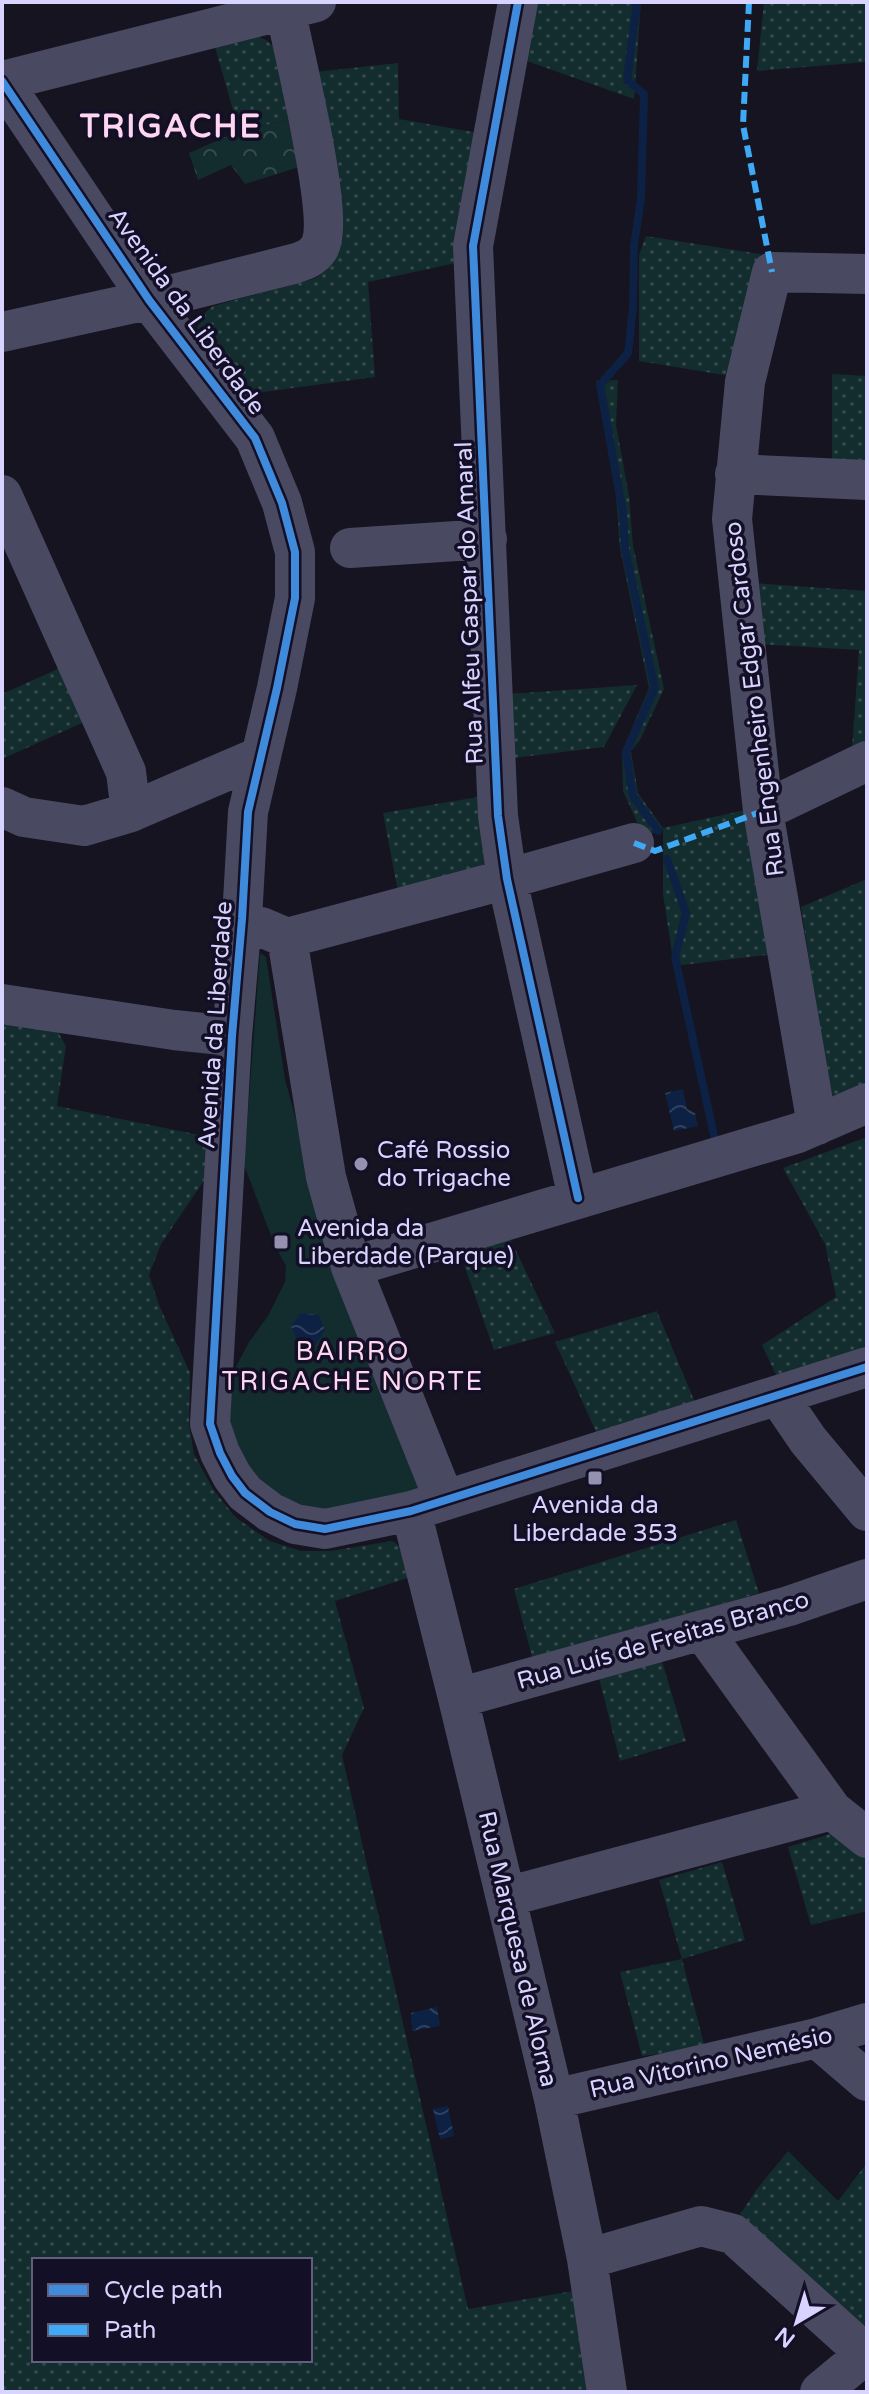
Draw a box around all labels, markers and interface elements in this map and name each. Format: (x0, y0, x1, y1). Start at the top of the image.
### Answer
district label: TRIGACHE (79, 108, 262, 146)
street label: Avenida da Liberdade (102, 202, 271, 420)
street label: Rua Alfeu Gaspar do Amaral (449, 441, 490, 765)
street label: Rua Engenheiro Edgar Cardoso (718, 520, 791, 878)
street label: Avenida da Liberdade (192, 900, 239, 1150)
place label: Café Rossio do Trigache (377, 1136, 511, 1193)
marker: Café Rossio do Trigache (352, 1155, 370, 1173)
place label: Avenida da Liberdade (Parque) (297, 1214, 514, 1271)
marker: Avenida da Liberdade (Parque) (272, 1233, 290, 1251)
district label: BAIRRO TRIGACHE NORTE (222, 1336, 484, 1397)
marker: Avenida da Liberdade 353 (586, 1469, 604, 1487)
place label: Avenida da Liberdade 353 (512, 1491, 678, 1548)
street label: Rua Luís de Freitas Branco (514, 1585, 812, 1696)
street label: Rua Marquesa de Alorna (472, 1808, 563, 2090)
street label: Rua Vitorino Nemésio (587, 2020, 835, 2105)
legend (32, 2258, 312, 2362)
text: Cycle path (104, 2276, 223, 2305)
north arrow (757, 2282, 837, 2362)
text: Path (104, 2316, 157, 2345)
text: N (770, 2321, 800, 2353)

